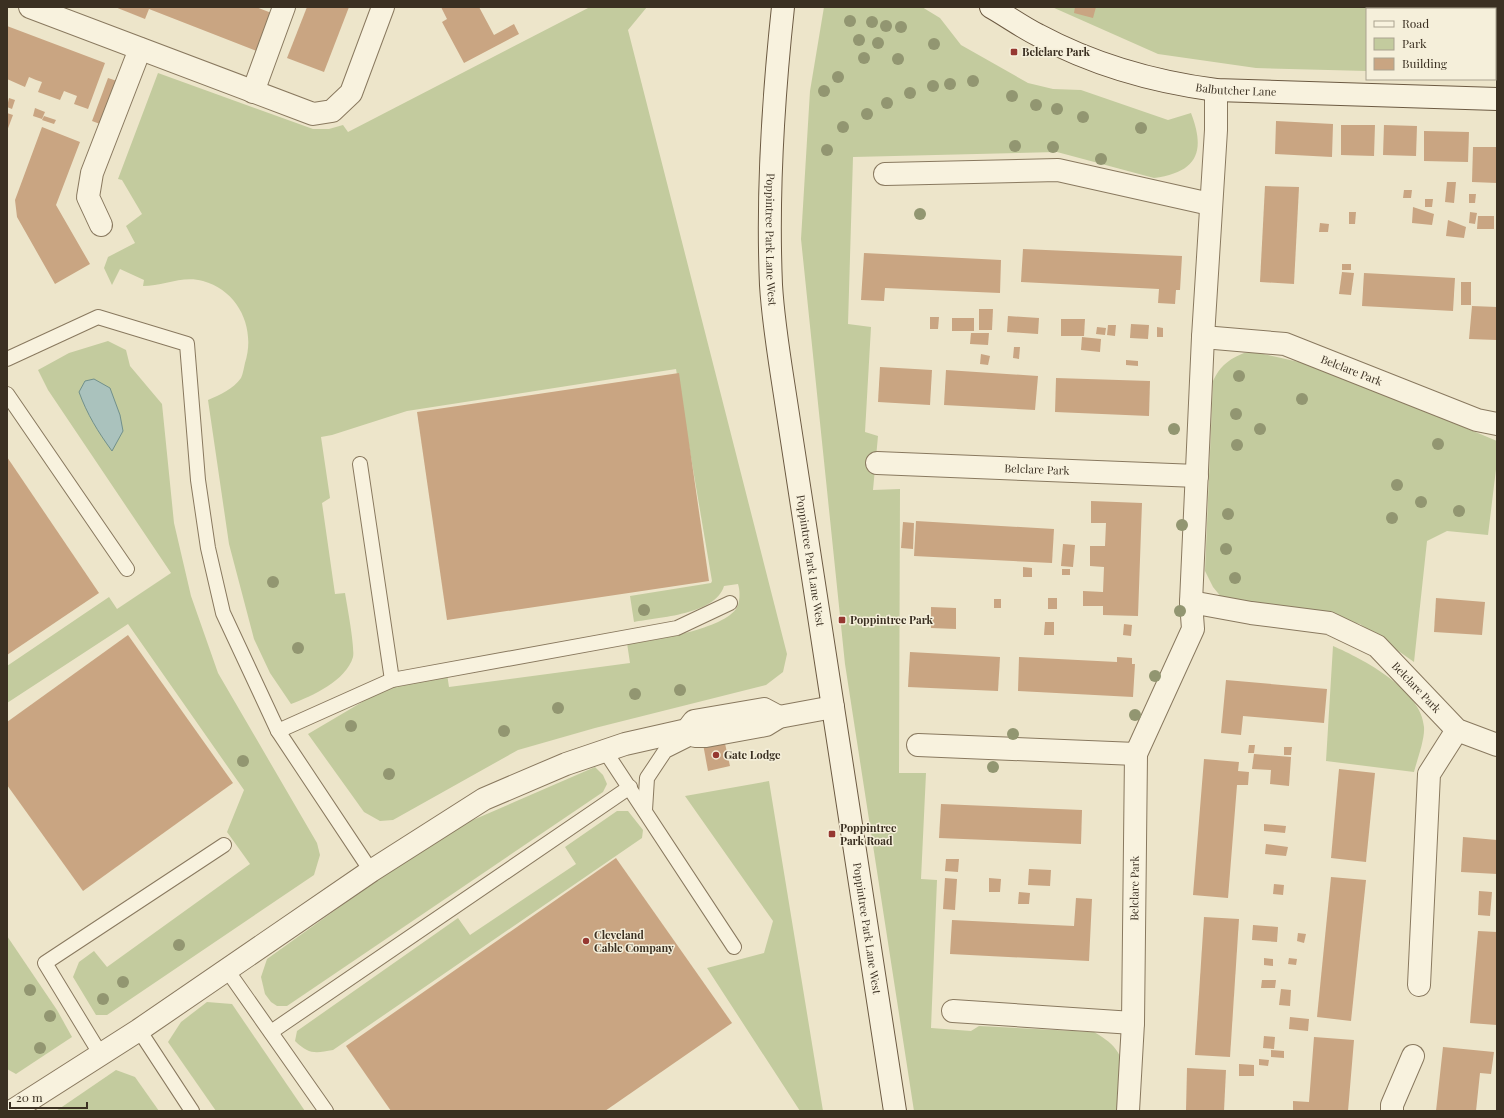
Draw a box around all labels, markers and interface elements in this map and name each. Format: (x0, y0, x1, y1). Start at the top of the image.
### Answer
legend (1366, 8, 1496, 80)
text: Road (1402, 15, 1429, 31)
text: Park (1402, 35, 1427, 51)
place label: Belclare Park (1022, 44, 1090, 59)
marker: Belclare Park (1009, 47, 1019, 57)
text: Building (1402, 55, 1448, 71)
street label: Balbutcher Lane (1195, 79, 1277, 99)
street label: Poppintree Park Lane West (763, 173, 781, 307)
street label: Belclare Park (1319, 351, 1385, 389)
street label: Belclare Park (1004, 460, 1070, 478)
street label: Poppintree Park Lane West (793, 494, 828, 627)
place label: Poppintree Park (850, 612, 933, 627)
marker: Poppintree Park (837, 615, 847, 625)
street label: Belclare Park (1389, 658, 1445, 716)
place label: Gate Lodge (724, 747, 781, 762)
marker: Gate Lodge (711, 750, 721, 760)
place label: Poppintree Park Road (840, 820, 897, 848)
marker: Poppintree Park Road (827, 829, 837, 839)
street label: Belclare Park (1126, 856, 1142, 921)
street label: Poppintree Park Lane West (850, 861, 885, 995)
place label: Cleveland Cable Company (594, 927, 674, 955)
marker: Cleveland Cable Company (581, 936, 591, 946)
scale bar (10, 1084, 87, 1110)
text: 20 m (16, 1089, 43, 1105)

